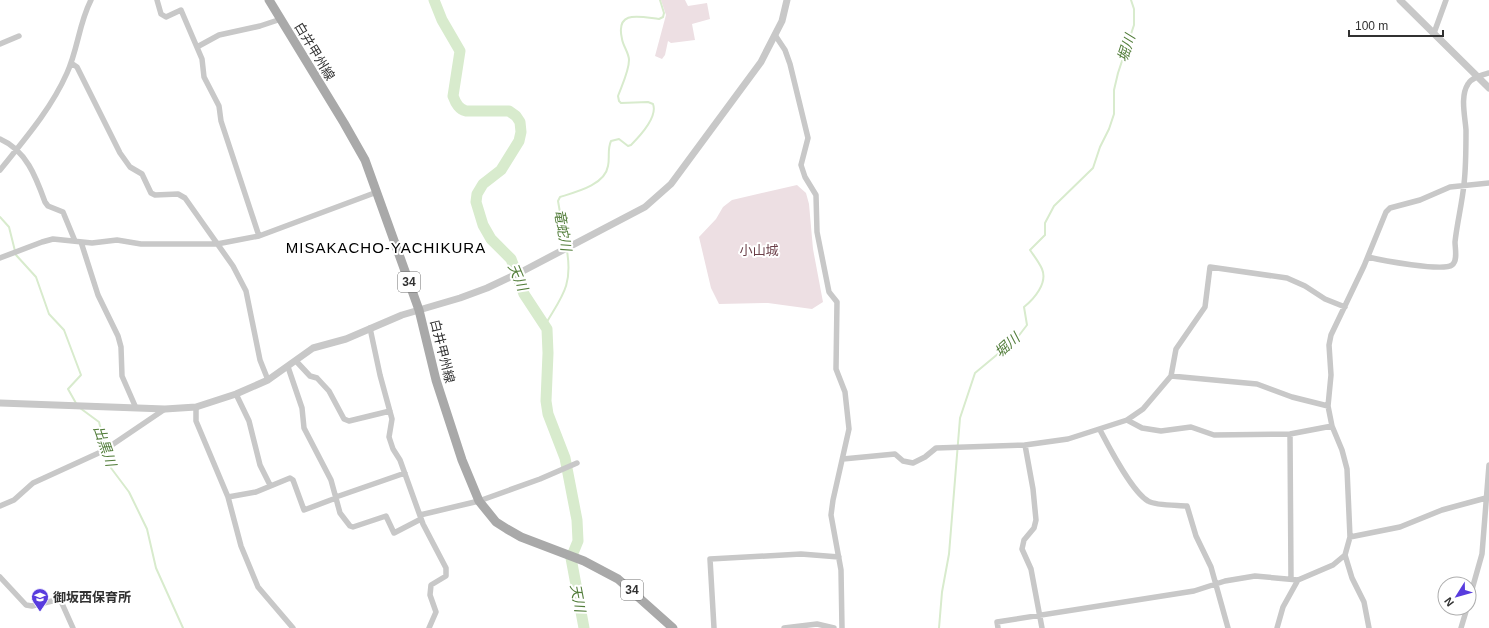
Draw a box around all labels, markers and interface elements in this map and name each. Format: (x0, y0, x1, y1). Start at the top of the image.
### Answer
scale bar (1349, 12, 1443, 38)
text: 100 m (1355, 19, 1388, 33)
street label: 白井甲州線 (291, 20, 338, 83)
water label: 堀川 (1114, 30, 1139, 64)
water label: 竜蛇川 (551, 208, 575, 254)
district label: MISAKACHO-YACHIKURA (286, 239, 486, 256)
park label: 小山城 (739, 243, 779, 258)
water label: 天川 (505, 261, 532, 295)
road number: 34 (398, 272, 420, 292)
street label: 白井甲州線 (427, 318, 458, 384)
water label: 堀川 (991, 328, 1024, 360)
water label: 出黒川 (91, 424, 120, 470)
north arrow (1437, 576, 1477, 616)
road number: 34 (621, 580, 643, 600)
water label: 天川 (567, 583, 589, 615)
school or university icon: 御坂西保育所 (30, 587, 50, 612)
place label: 御坂西保育所 (53, 590, 131, 605)
text: N (1442, 595, 1456, 609)

